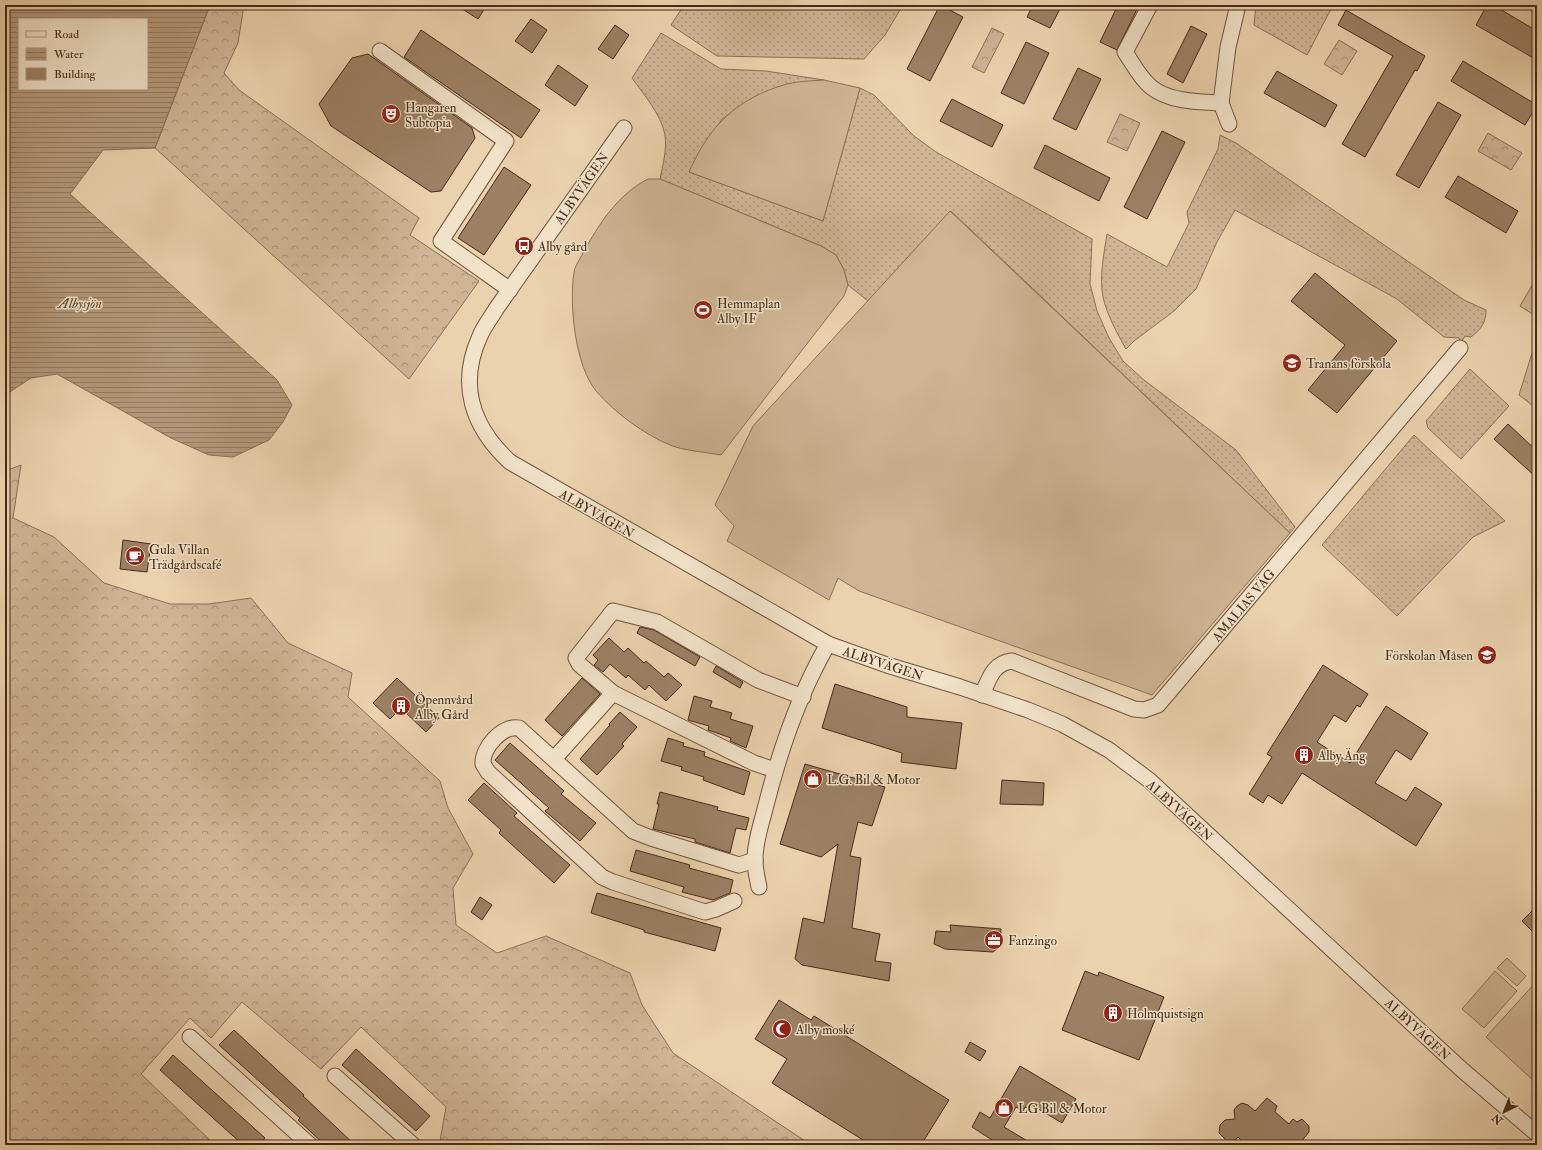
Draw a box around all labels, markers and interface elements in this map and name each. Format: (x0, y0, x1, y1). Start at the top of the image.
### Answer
legend (18, 18, 148, 90)
text: Road (54, 27, 79, 42)
text: Water (53, 47, 84, 62)
text: Building (54, 67, 97, 82)
place label: Hangaren Subtopia (405, 100, 457, 132)
theatre icon: Hangaren Subtopia (380, 103, 402, 125)
street label: ALBYVÄGEN (551, 149, 613, 228)
bus stop icon: Alby gård (513, 235, 535, 257)
place label: Alby gård (537, 239, 588, 256)
water label: Albysjön (56, 295, 102, 312)
place label: Hemmaplan Alby IF (716, 296, 781, 328)
sports icon: Hemmaplan Alby IF (692, 299, 714, 321)
school or university icon: Tranans förskola (1281, 352, 1303, 374)
place label: Tranans förskola (1306, 356, 1392, 372)
street label: ALBYVÄGEN (555, 486, 637, 542)
place label: Gula Villan Trädgårdscafé (149, 542, 222, 573)
cafe icon: Gula Villan Trädgårdscafé (124, 545, 146, 567)
street label: AMALIAS VÄG (1208, 566, 1279, 646)
street label: ALBYVÄGEN (839, 643, 925, 685)
school or university icon: Förskolan Måsen (1476, 644, 1498, 666)
place label: Förskolan Måsen (1385, 648, 1473, 664)
place label: Öpennvård Alby Gård (414, 692, 473, 724)
building icon: Öpennvård Alby Gård (390, 695, 412, 717)
building icon: Alby Äng (1293, 744, 1315, 766)
place label: Alby Äng (1317, 748, 1366, 765)
shop icon: L.G. Bil & Motor (802, 768, 824, 790)
place label: L.G. Bil & Motor (827, 772, 920, 788)
street label: ALBYVÄGEN (1142, 776, 1216, 845)
office icon: Fanzingo (983, 929, 1005, 951)
place label: Fanzingo (1008, 933, 1057, 949)
street label: ALBYVÄGEN (1381, 995, 1454, 1064)
building icon: Holmquistsign (1102, 1002, 1124, 1024)
place label: Holmquistsign (1127, 1006, 1204, 1022)
mosque icon: Alby moské (771, 1018, 793, 1040)
place label: Alby moské (795, 1022, 855, 1039)
north arrow (1484, 1092, 1524, 1132)
shop icon: LG Bil & Motor (993, 1097, 1015, 1119)
place label: LG Bil & Motor (1018, 1101, 1107, 1117)
text: N (1489, 1110, 1506, 1128)

